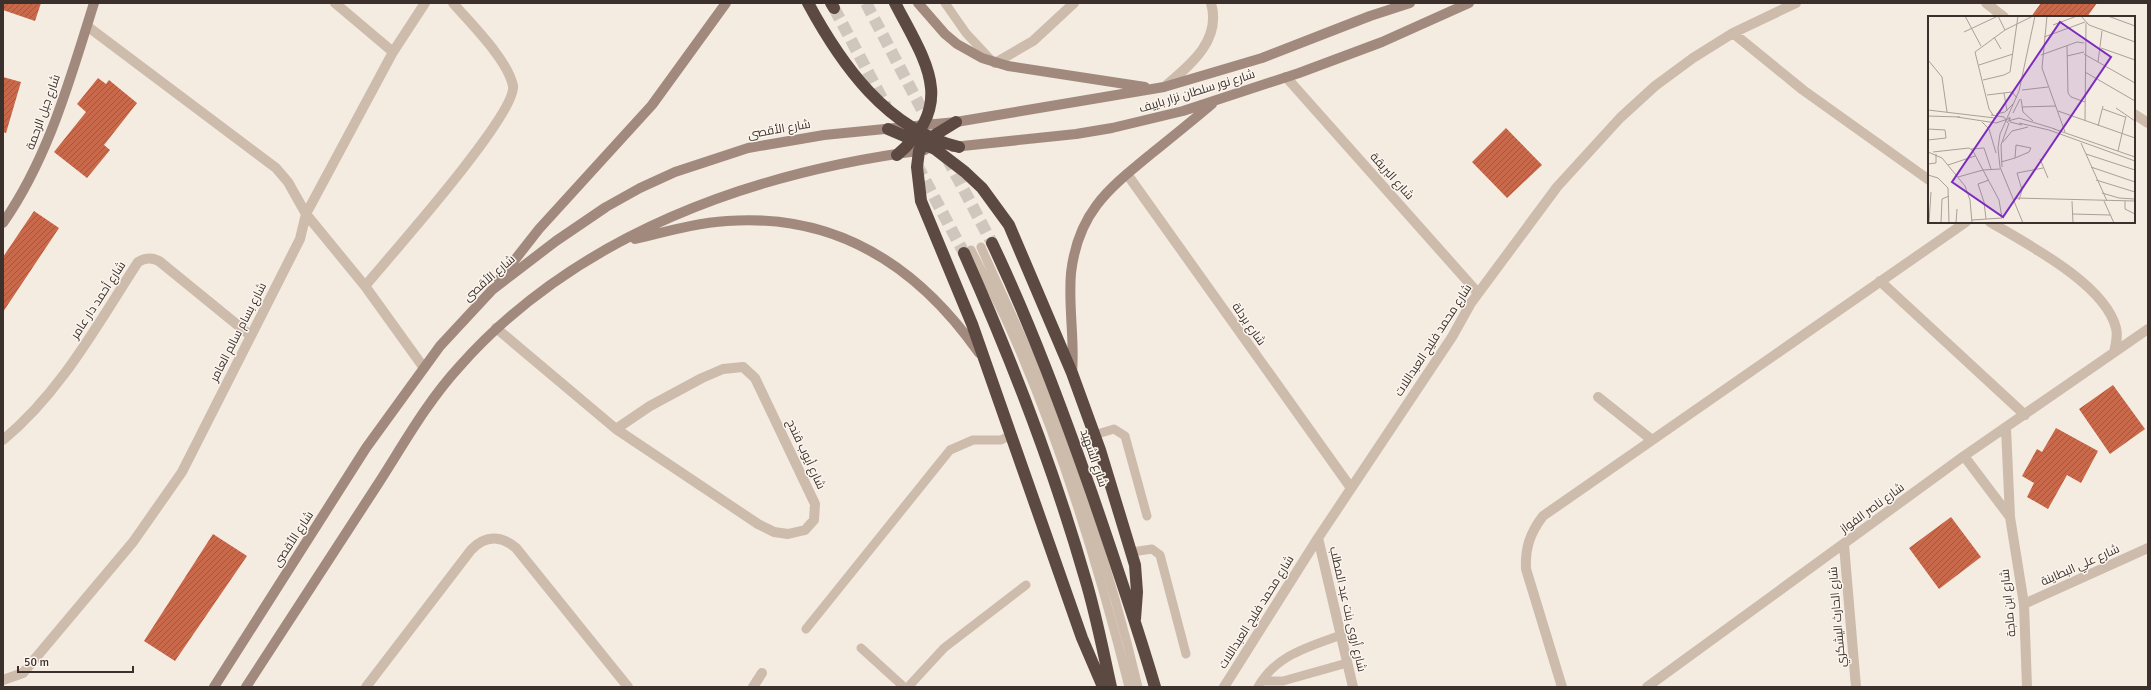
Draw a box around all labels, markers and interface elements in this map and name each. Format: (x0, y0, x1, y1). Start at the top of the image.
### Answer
inset map (1928, 16, 2135, 223)
street label: شارع نور سلطان نزار باييف (1137, 67, 1257, 116)
street label: شارع جبل الرحمة (23, 72, 64, 152)
street label: شارع الأقصى (746, 117, 812, 142)
street label: شارع البريقة (1367, 150, 1417, 203)
street label: شارع الأقصى (460, 252, 518, 305)
street label: شارع أحمد دار عامر (66, 258, 129, 343)
street label: شارع بسام سالم العامر (206, 280, 270, 385)
street label: شارع محمد فليح العبداللات (1392, 281, 1475, 399)
street label: شارع بردلة (1228, 300, 1269, 349)
street label: شارع أيوب قندح (783, 416, 829, 492)
street label: شارع الشهيد (1077, 427, 1111, 489)
street label: شارع ناصر الفواز (1836, 480, 1907, 537)
street label: شارع الأقصى (270, 508, 317, 570)
street label: شارع علي البطاينة (2039, 541, 2123, 591)
street label: شارع أروى بنت عبد المطلب (1326, 545, 1370, 673)
street label: شارع محمد فليح العبداللات (1215, 553, 1297, 672)
street label: شارع الحارث اليشكري (1826, 566, 1851, 668)
street label: شارع ابن ماجة (1997, 568, 2020, 638)
scale bar (18, 648, 133, 674)
text: 50 m (24, 655, 49, 670)

